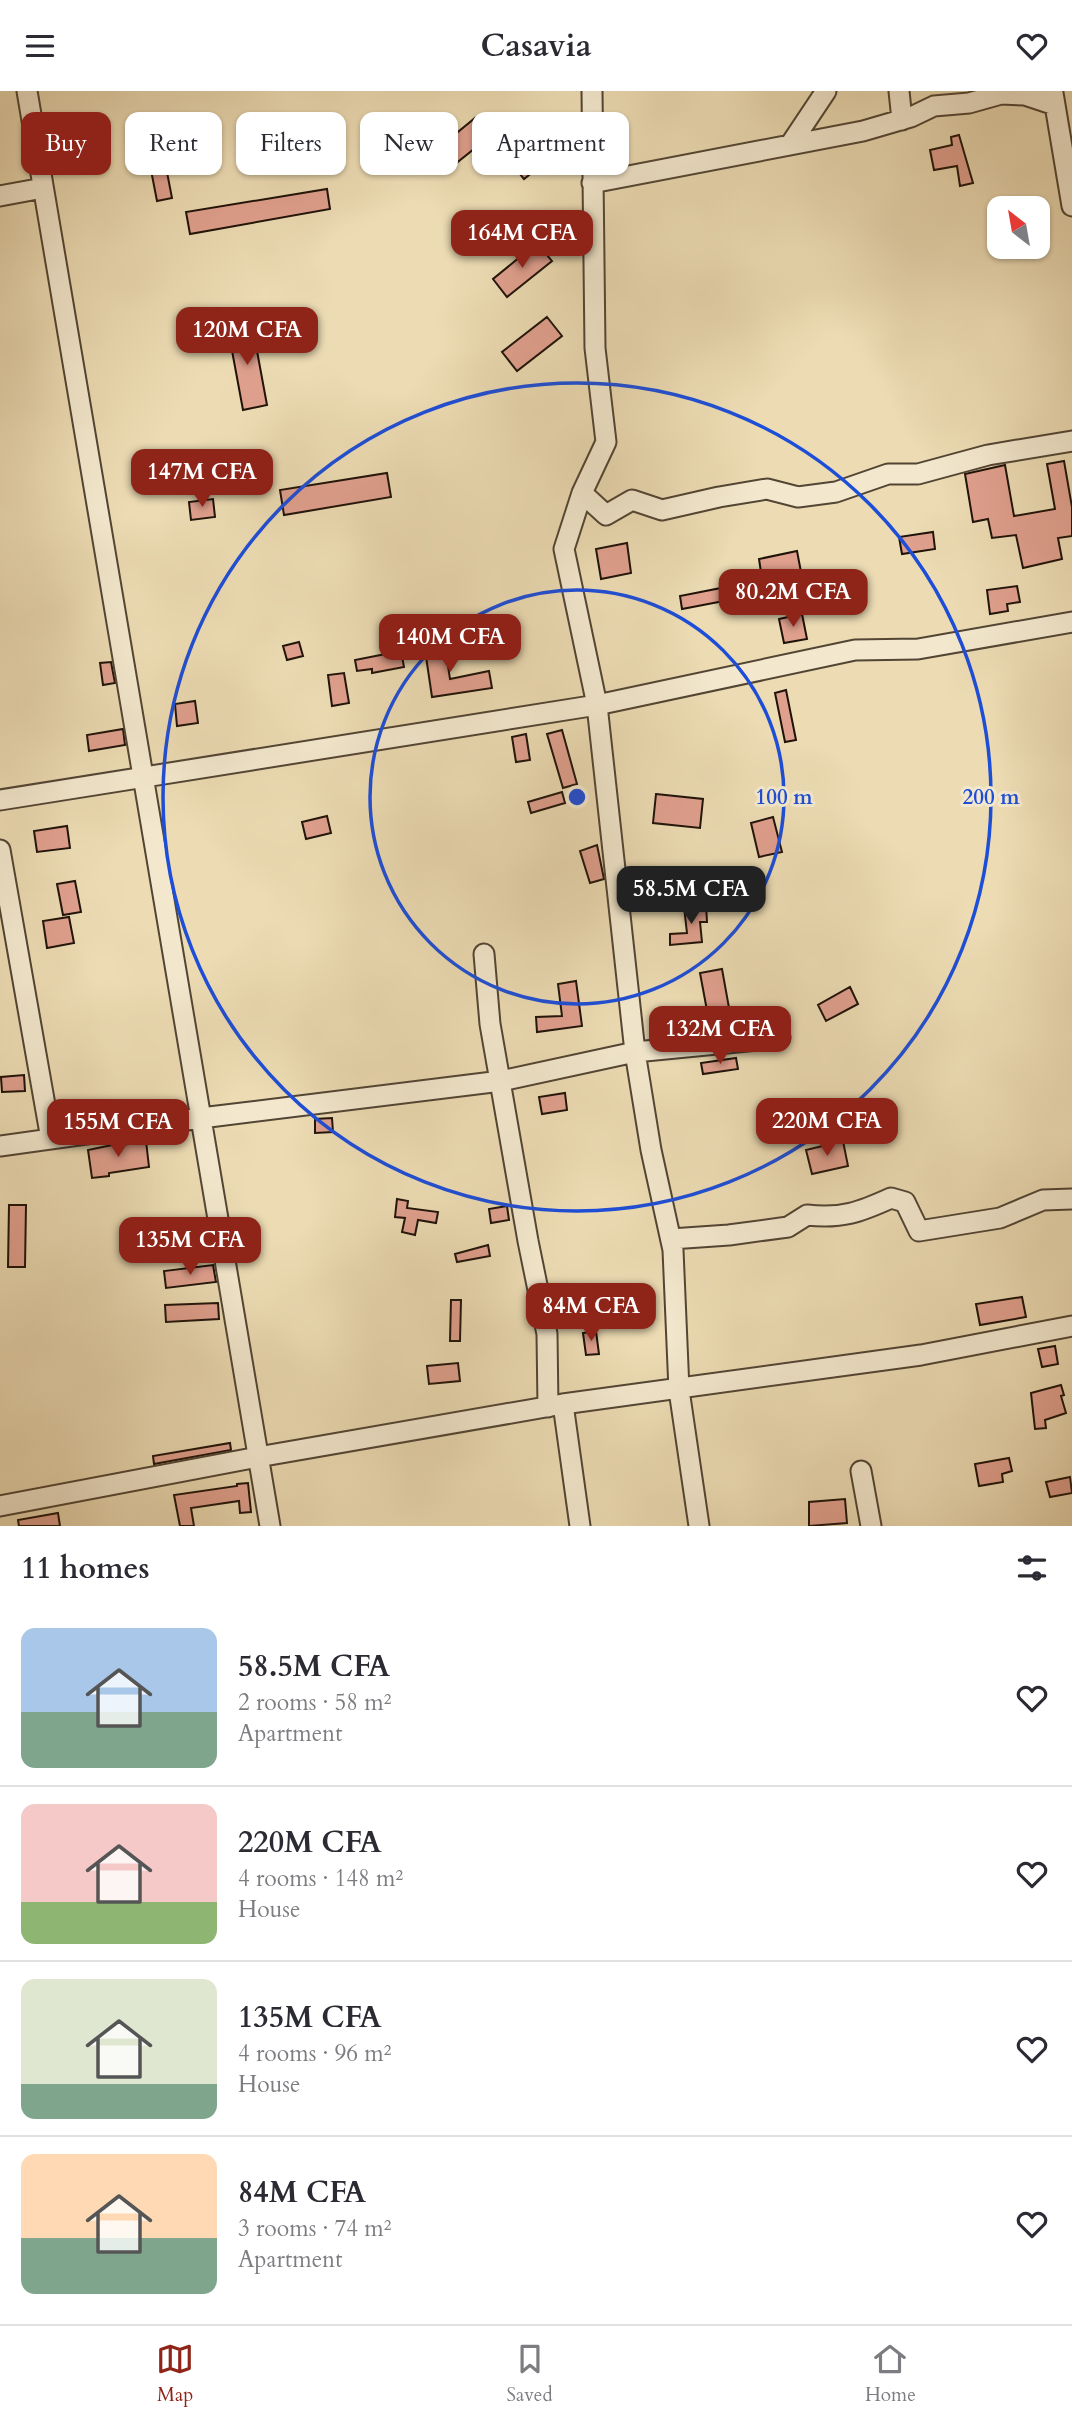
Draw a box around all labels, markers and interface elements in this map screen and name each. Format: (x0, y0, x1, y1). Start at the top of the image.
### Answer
text: Casavia (480, 24, 592, 68)
icon: menu (21, 27, 59, 65)
icon: heart (1013, 27, 1051, 65)
chip: Buy (21, 112, 111, 175)
chip: Rent (125, 112, 222, 175)
chip: Filters (236, 112, 346, 175)
chip: New (360, 112, 458, 175)
chip: Apartment (472, 112, 629, 175)
north arrow (987, 196, 1050, 259)
map controls (987, 196, 1050, 259)
pin: 164M CFA (450, 211, 594, 270)
text: 164M CFA (467, 217, 577, 248)
pin: 120M CFA (175, 307, 319, 367)
text: 120M CFA (192, 314, 302, 345)
pin: 147M CFA (130, 449, 274, 509)
text: 147M CFA (147, 456, 257, 487)
pin: 80.2M CFA (713, 569, 873, 629)
text: 80.2M CFA (735, 576, 851, 607)
pin: 140M CFA (378, 615, 522, 674)
text: 140M CFA (395, 621, 505, 652)
text: 100 m (755, 783, 813, 812)
text: 200 m (962, 783, 1020, 812)
centre of rings (565, 785, 589, 809)
pin: 58.5M CFA (611, 867, 771, 926)
text: 58.5M CFA (633, 873, 749, 904)
pin: 132M CFA (648, 1007, 792, 1066)
text: 132M CFA (665, 1013, 775, 1044)
pin: 220M CFA (755, 1098, 899, 1158)
pin: 155M CFA (46, 1100, 190, 1159)
text: 220M CFA (772, 1105, 882, 1136)
text: 155M CFA (63, 1106, 173, 1137)
pin: 135M CFA (118, 1217, 262, 1277)
text: 135M CFA (135, 1224, 245, 1255)
pin: 84M CFA (526, 1283, 656, 1343)
text: 84M CFA (542, 1290, 640, 1321)
text: 11 homes (21, 1548, 150, 1589)
icon: filters (1013, 1549, 1051, 1587)
text: 58.5M CFA (238, 1646, 390, 1687)
icon: home (77, 1656, 161, 1740)
icon: heart (1013, 1679, 1051, 1717)
text: 2 rooms · 58 m² (238, 1687, 391, 1718)
text: Apartment (238, 1718, 342, 1749)
text: 220M CFA (238, 1822, 382, 1863)
icon: home (77, 1832, 161, 1916)
icon: heart (1013, 1855, 1051, 1893)
text: 4 rooms · 148 m² (238, 1863, 403, 1894)
text: House (238, 1894, 300, 1925)
text: 135M CFA (238, 1997, 382, 2038)
icon: home (77, 2007, 161, 2091)
icon: heart (1013, 2030, 1051, 2068)
text: 4 rooms · 96 m² (238, 2038, 391, 2069)
text: House (238, 2069, 300, 2100)
text: 84M CFA (238, 2172, 366, 2213)
icon: home (77, 2182, 161, 2266)
icon: heart (1013, 2205, 1051, 2243)
text: 3 rooms · 74 m² (238, 2213, 391, 2244)
text: Apartment (238, 2244, 342, 2275)
tab: Map (156, 2340, 194, 2408)
tab: Saved (507, 2340, 553, 2408)
tab: Home (865, 2340, 916, 2408)

